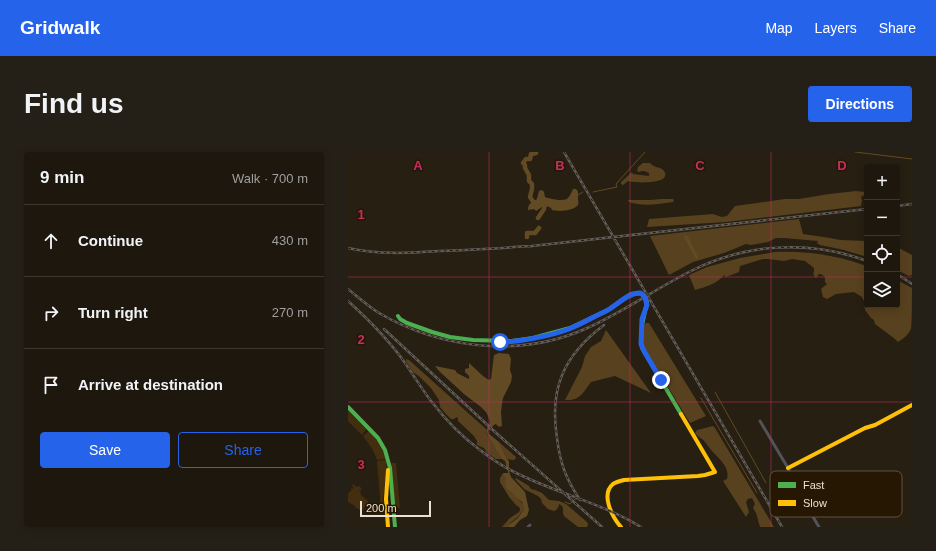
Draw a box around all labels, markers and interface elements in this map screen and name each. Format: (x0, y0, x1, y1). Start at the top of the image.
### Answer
text: Gridwalk (20, 17, 100, 38)
text: Map (765, 20, 793, 36)
text: Layers (815, 20, 857, 36)
text: Share (879, 20, 916, 36)
button: Directions (808, 86, 912, 122)
text: Find us (24, 88, 124, 119)
text: A (413, 158, 423, 173)
text: B (555, 158, 565, 173)
text: C (695, 158, 705, 173)
text: D (837, 158, 847, 173)
map controls (864, 164, 900, 308)
button: + (864, 164, 900, 200)
text: 9 min (40, 168, 84, 187)
text: Walk · 700 m (232, 171, 308, 186)
button: − (864, 200, 900, 236)
text: 1 (357, 207, 365, 222)
icon: ahead (40, 230, 62, 252)
text: Continue (78, 232, 143, 249)
text: 430 m (272, 233, 308, 248)
button: locate (864, 236, 900, 272)
button: layers (864, 272, 900, 308)
icon: right (40, 302, 62, 324)
text: Turn right (78, 304, 148, 321)
text: 270 m (272, 305, 308, 320)
text: 2 (357, 332, 365, 347)
route start (491, 333, 509, 351)
route end (652, 371, 670, 389)
icon: arrive (40, 374, 62, 396)
text: Arrive at destination (78, 376, 223, 393)
button: Save (40, 432, 170, 468)
button: Share (178, 432, 308, 468)
text: 3 (357, 457, 365, 472)
legend (770, 471, 902, 517)
text: Fast (803, 479, 824, 491)
text: Slow (803, 497, 827, 509)
scale bar (360, 499, 431, 518)
text: 200 m (366, 502, 397, 514)

